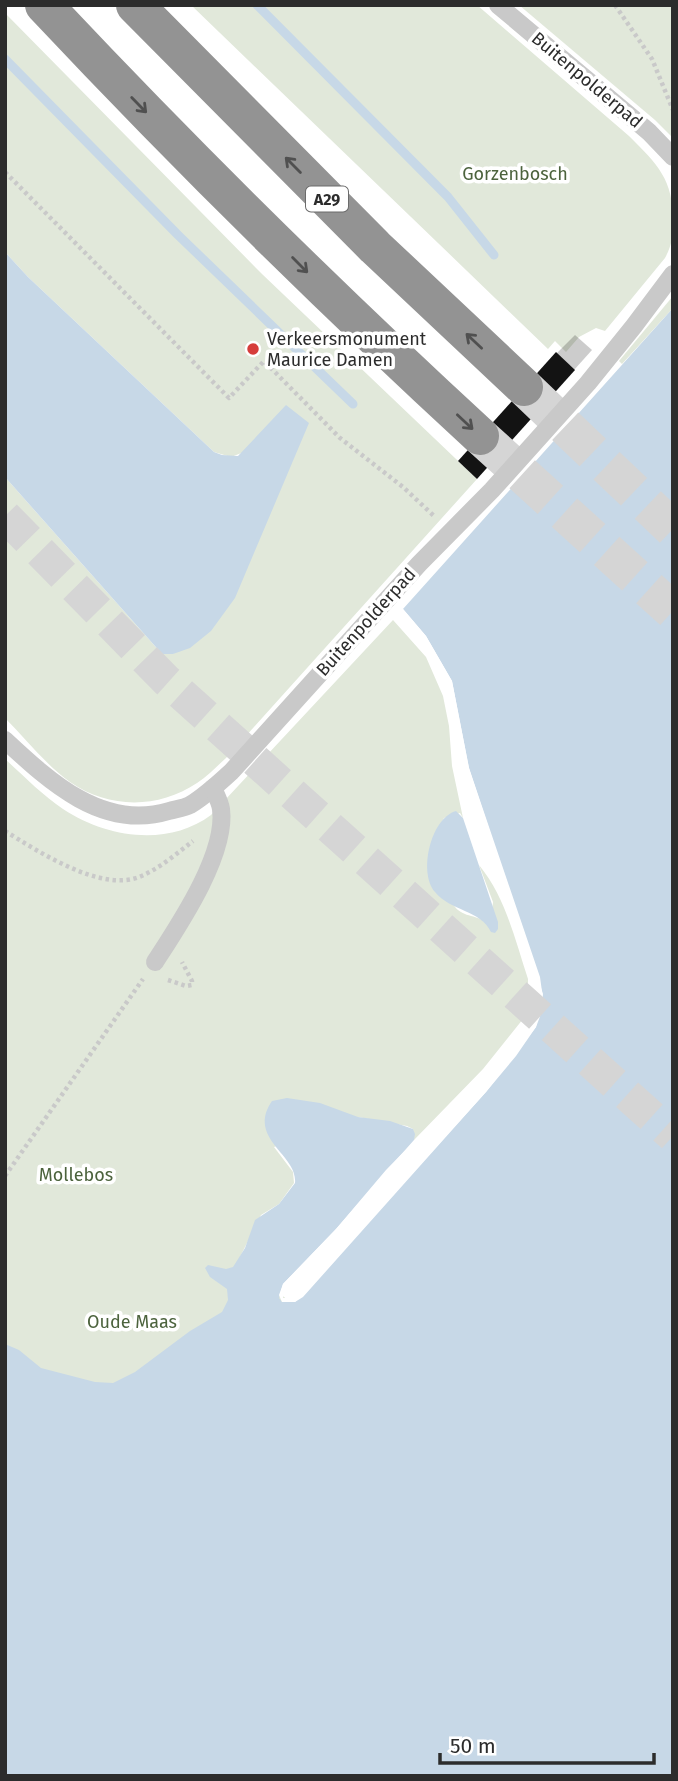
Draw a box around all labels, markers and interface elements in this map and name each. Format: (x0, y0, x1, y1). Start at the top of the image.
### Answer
street label: Buitenpolderpad (527, 27, 647, 133)
one-way arrow (130, 96, 147, 113)
one-way arrow (285, 157, 302, 174)
park label: Gorzenbosch (462, 163, 568, 185)
road number: A29 (306, 186, 348, 211)
one-way arrow (292, 256, 309, 273)
place label: Verkeersmonument Maurice Damen (267, 328, 427, 371)
one-way arrow (466, 332, 483, 349)
marker: Verkeersmonument Maurice Damen (245, 341, 261, 357)
one-way arrow (456, 414, 474, 430)
street label: Buitenpolderpad (312, 563, 420, 681)
park label: Mollebos (39, 1164, 113, 1186)
park label: Oude Maas (87, 1311, 177, 1333)
scale bar (440, 1722, 654, 1766)
text: 50 m (450, 1733, 496, 1759)

